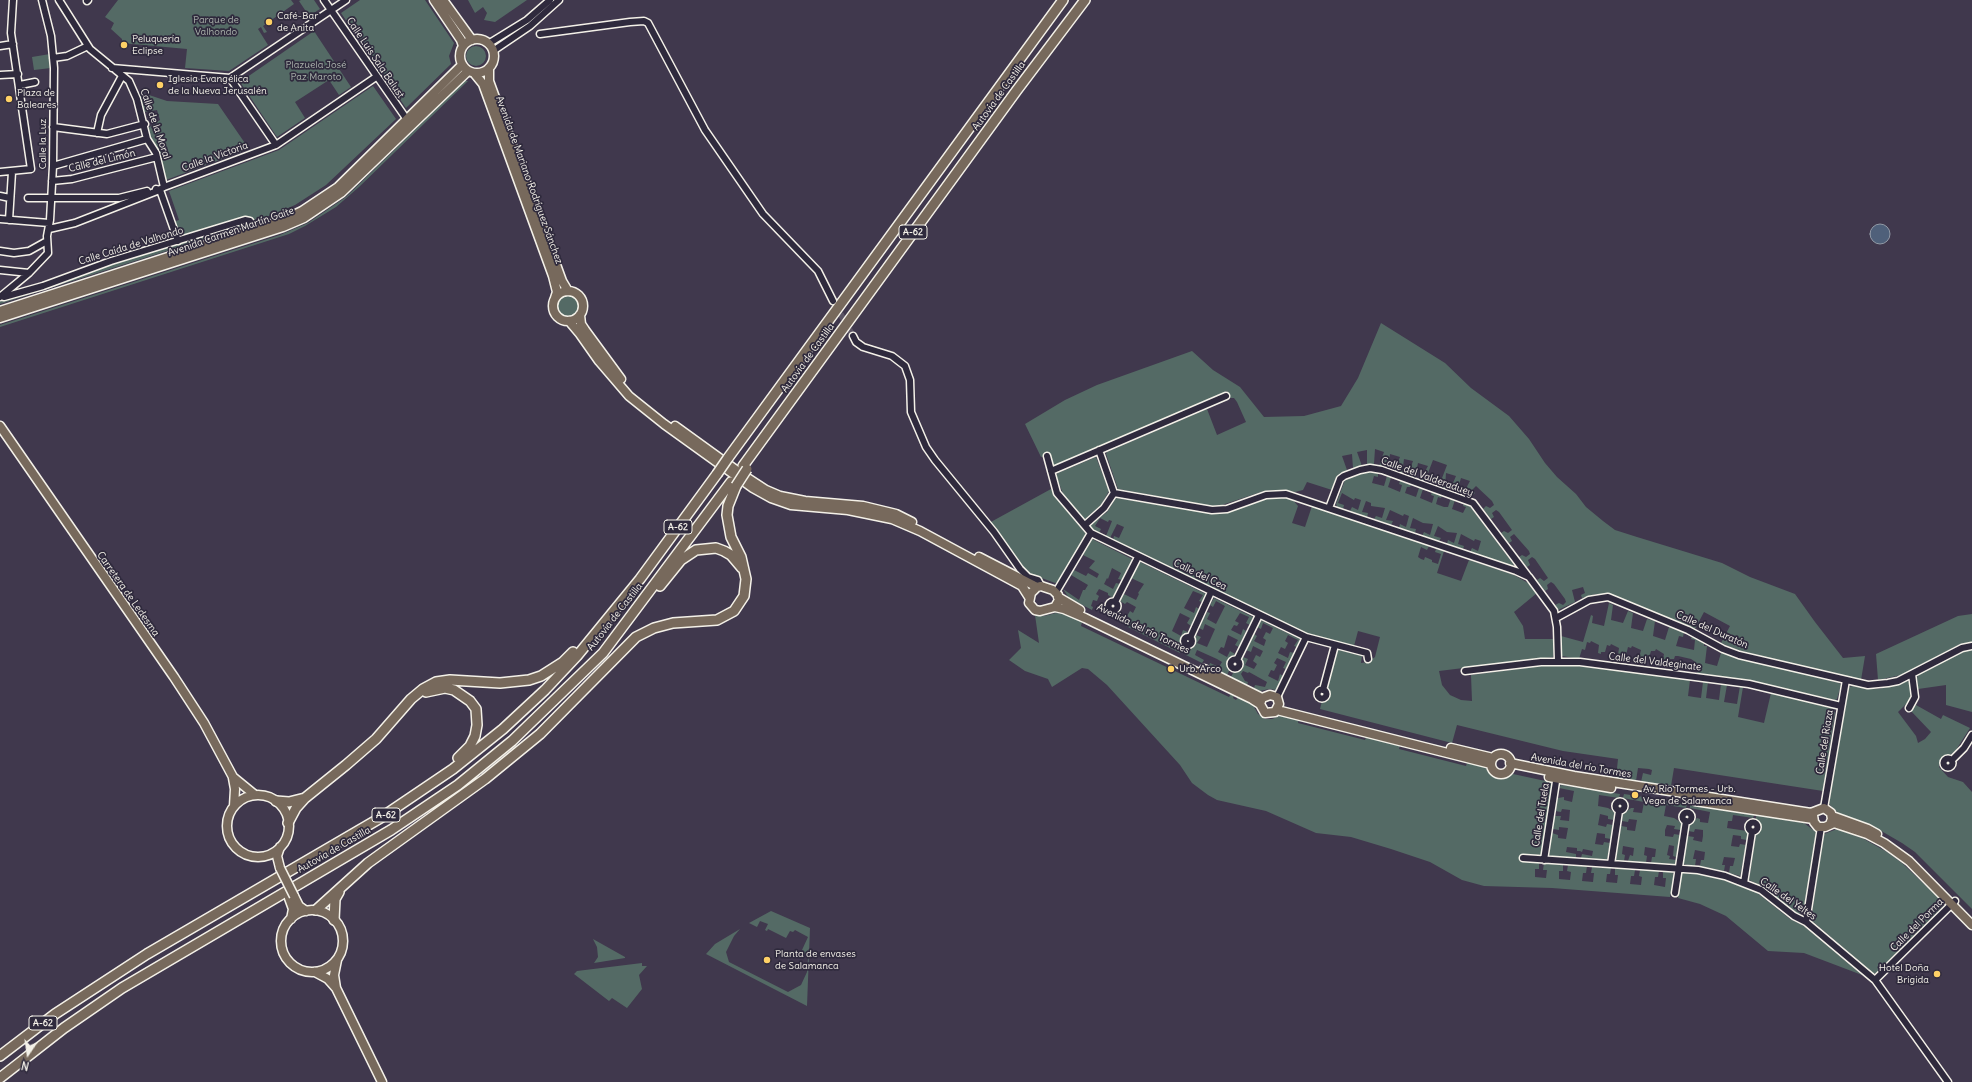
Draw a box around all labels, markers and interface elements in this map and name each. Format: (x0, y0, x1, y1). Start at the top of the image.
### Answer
place label: Café-Bar de Anita (277, 10, 318, 34)
park label: Parque de Valhondo (193, 14, 239, 38)
street label: Calle Luis Sala Balust (344, 15, 406, 101)
marker: Café-Bar de Anita (264, 17, 274, 27)
place label: Peluquería Eclipse (132, 33, 180, 56)
marker: Peluquería Eclipse (119, 40, 129, 50)
park label: Plazuela José Paz Maroto (286, 59, 346, 82)
street label: Autovía de Castilla (970, 59, 1028, 133)
place label: Iglesia Evangélica de la Nueva Jerusalén (168, 73, 267, 96)
marker: Iglesia Evangélica de la Nueva Jerusalén (155, 80, 165, 90)
place label: Plaza de Baleares (17, 87, 56, 110)
street label: Calle de la Moral (137, 87, 173, 161)
marker: Plaza de Baleares (4, 94, 14, 104)
street label: Avenida de Mariano Rodríguez Sánchez (493, 94, 565, 266)
street label: Calle la Luz (37, 119, 49, 169)
street label: Calle la Victoria (180, 139, 250, 175)
street label: Calle del Limón (67, 147, 137, 175)
street label: Avenida Carmen Martín Gaite (166, 205, 296, 259)
street label: Calle Caída de Valhondo (77, 224, 185, 268)
road number: A-62 (899, 225, 927, 239)
street label: Autovía de Castilla (779, 321, 837, 395)
street label: Calle del Valderaduey (1379, 455, 1475, 499)
road number: A-62 (664, 520, 692, 534)
street label: Carretera de Ledesma (94, 549, 162, 639)
street label: Calle del Cea (1171, 557, 1229, 593)
street label: Autovía de Castilla (585, 581, 645, 653)
street label: Avenida del río Tormes (1095, 601, 1191, 657)
street label: Calle del Duratón (1674, 609, 1750, 651)
street label: Calle del Valdeginate (1608, 650, 1702, 674)
place label: Urb. Arco (1179, 663, 1221, 675)
marker: Urb. Arco (1166, 664, 1176, 674)
street label: Calle del Riaza (1814, 709, 1836, 775)
street label: Avenida del río Tormes (1530, 751, 1632, 781)
street label: Calle del Tuela (1530, 782, 1552, 848)
place label: Av. Río Tormes - Urb. Vega de Salamanca (1643, 783, 1735, 806)
marker: Av. Río Tormes - Urb. Vega de Salamanca (1630, 790, 1640, 800)
road number: A-62 (372, 808, 400, 822)
street label: Autovía de Castilla (295, 824, 373, 876)
street label: Calle del Yeltes (1758, 875, 1818, 923)
street label: Calle del Porma (1888, 896, 1946, 954)
place label: Planta de envases de Salamanca (775, 948, 856, 972)
marker: Planta de envases de Salamanca (762, 955, 772, 965)
place label: Hotel Doña Brígida (1879, 962, 1929, 986)
marker: Hotel Doña Brígida (1932, 969, 1942, 979)
road number: A-62 (29, 1016, 57, 1030)
north arrow (8, 1034, 48, 1074)
text: N (20, 1058, 31, 1073)

